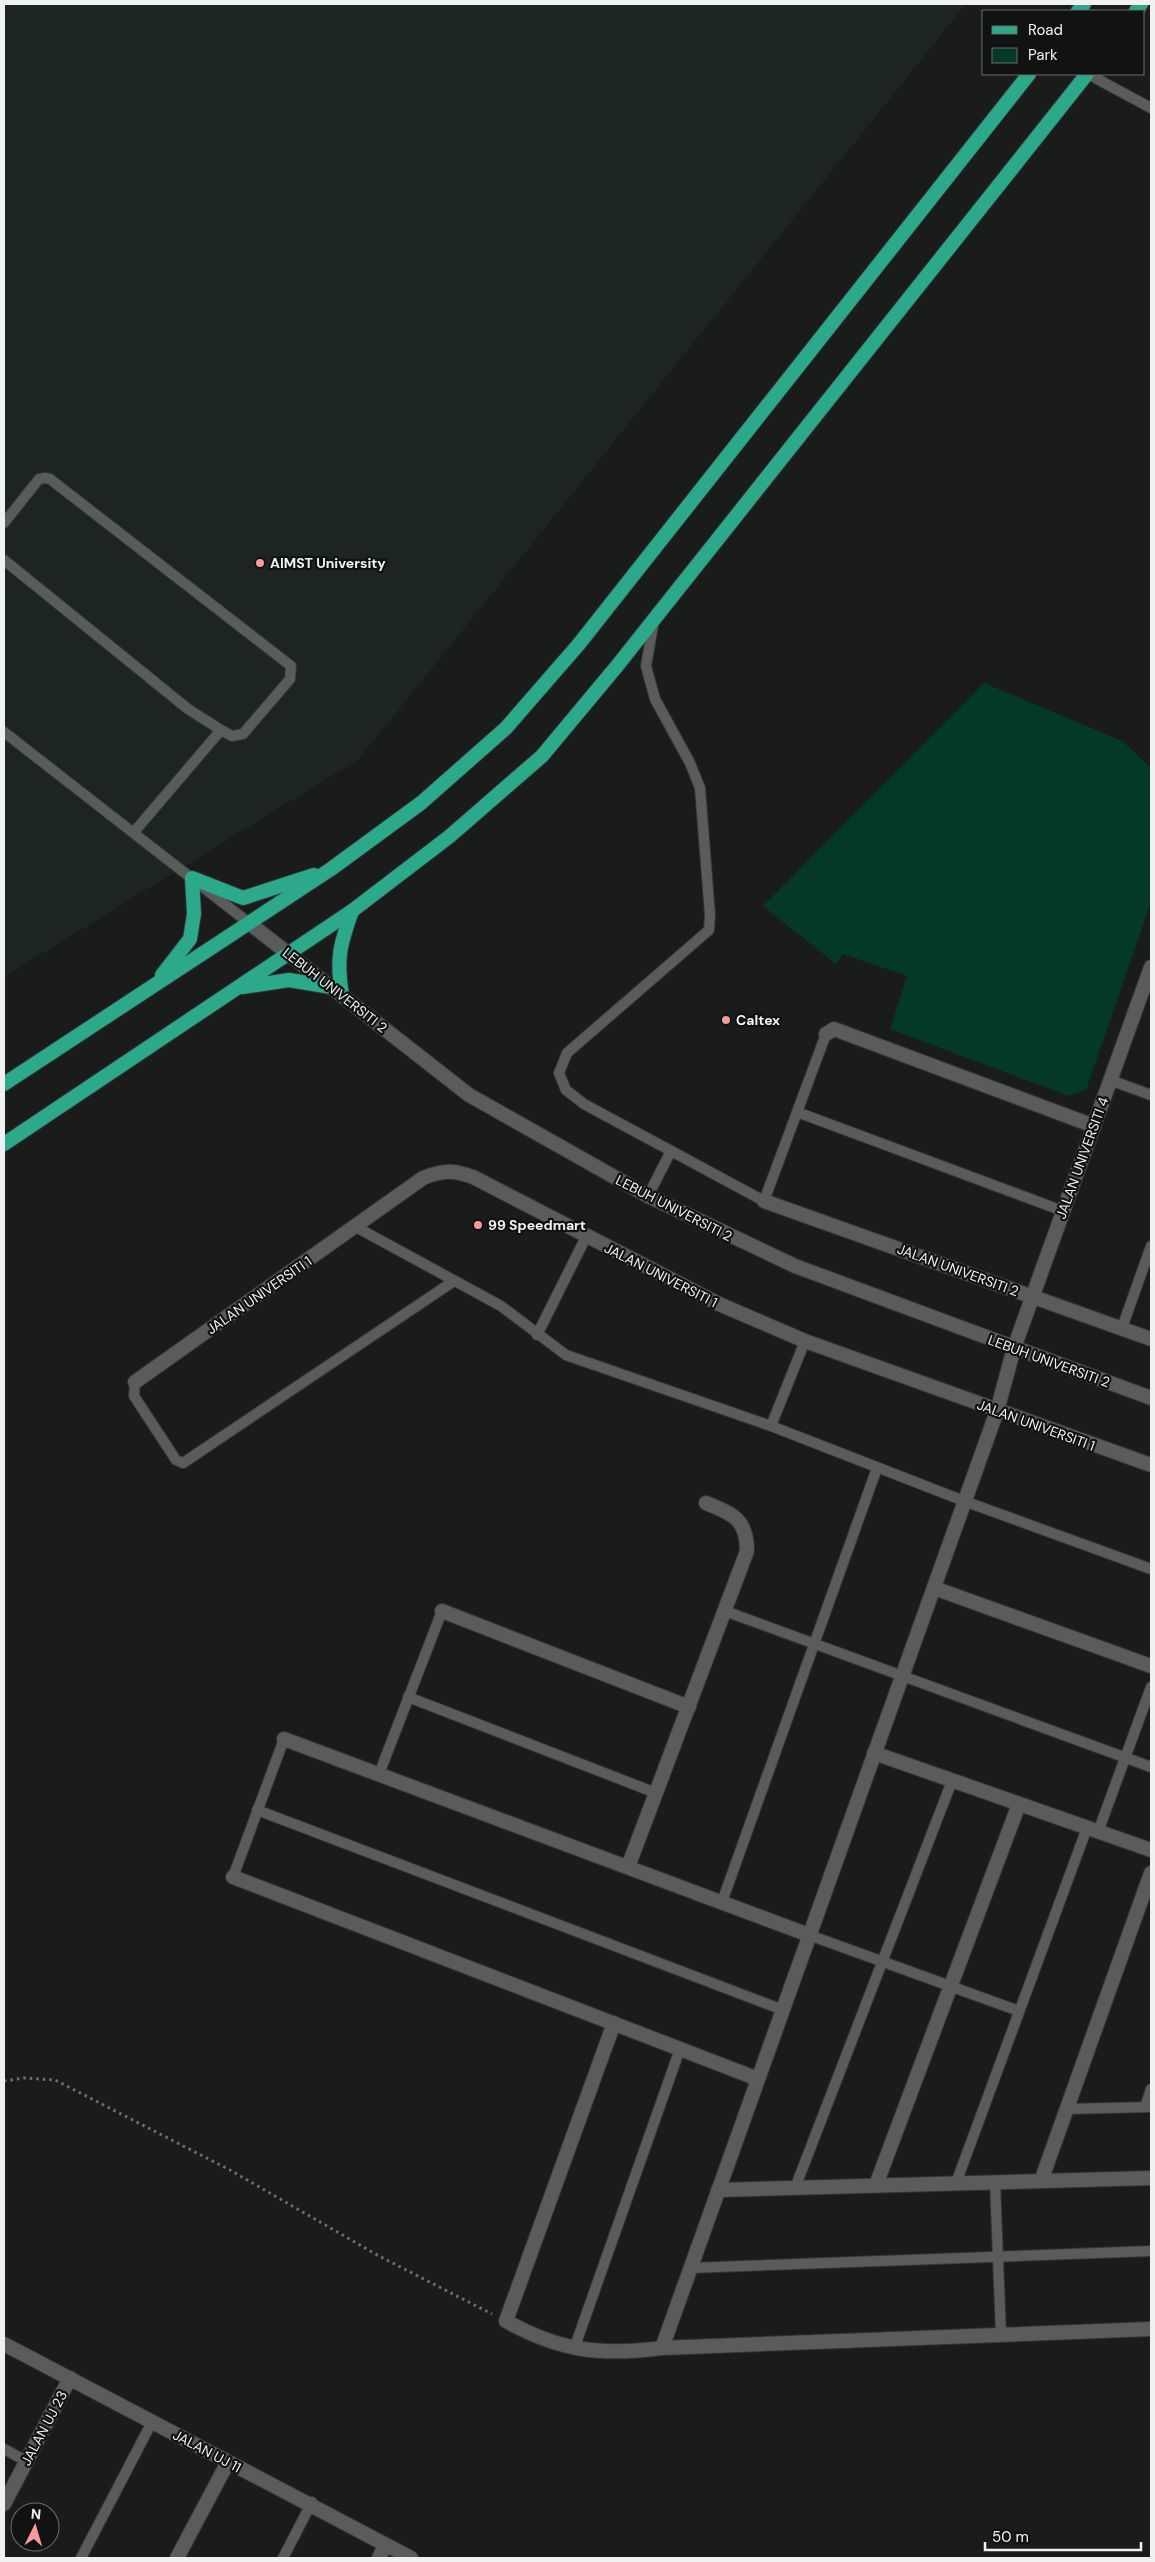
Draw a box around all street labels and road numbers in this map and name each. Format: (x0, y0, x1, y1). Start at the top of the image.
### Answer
street label: LEBUH UNIVERSITI 2 (279, 943, 391, 1037)
street label: JALAN UNIVERSITI 4 (1052, 1094, 1113, 1221)
street label: LEBUH UNIVERSITI 2 (613, 1171, 735, 1245)
street label: JALAN UNIVERSITI 1 (602, 1239, 720, 1311)
street label: JALAN UNIVERSITI 2 (895, 1240, 1021, 1300)
street label: JALAN UNIVERSITI 1 (203, 1252, 315, 1338)
street label: LEBUH UNIVERSITI 2 (986, 1331, 1112, 1391)
street label: JALAN UNIVERSITI 1 (975, 1395, 1097, 1455)
street label: JALAN UJ 23 (17, 2387, 71, 2469)
street label: JALAN UJ 11 (170, 2426, 244, 2476)

